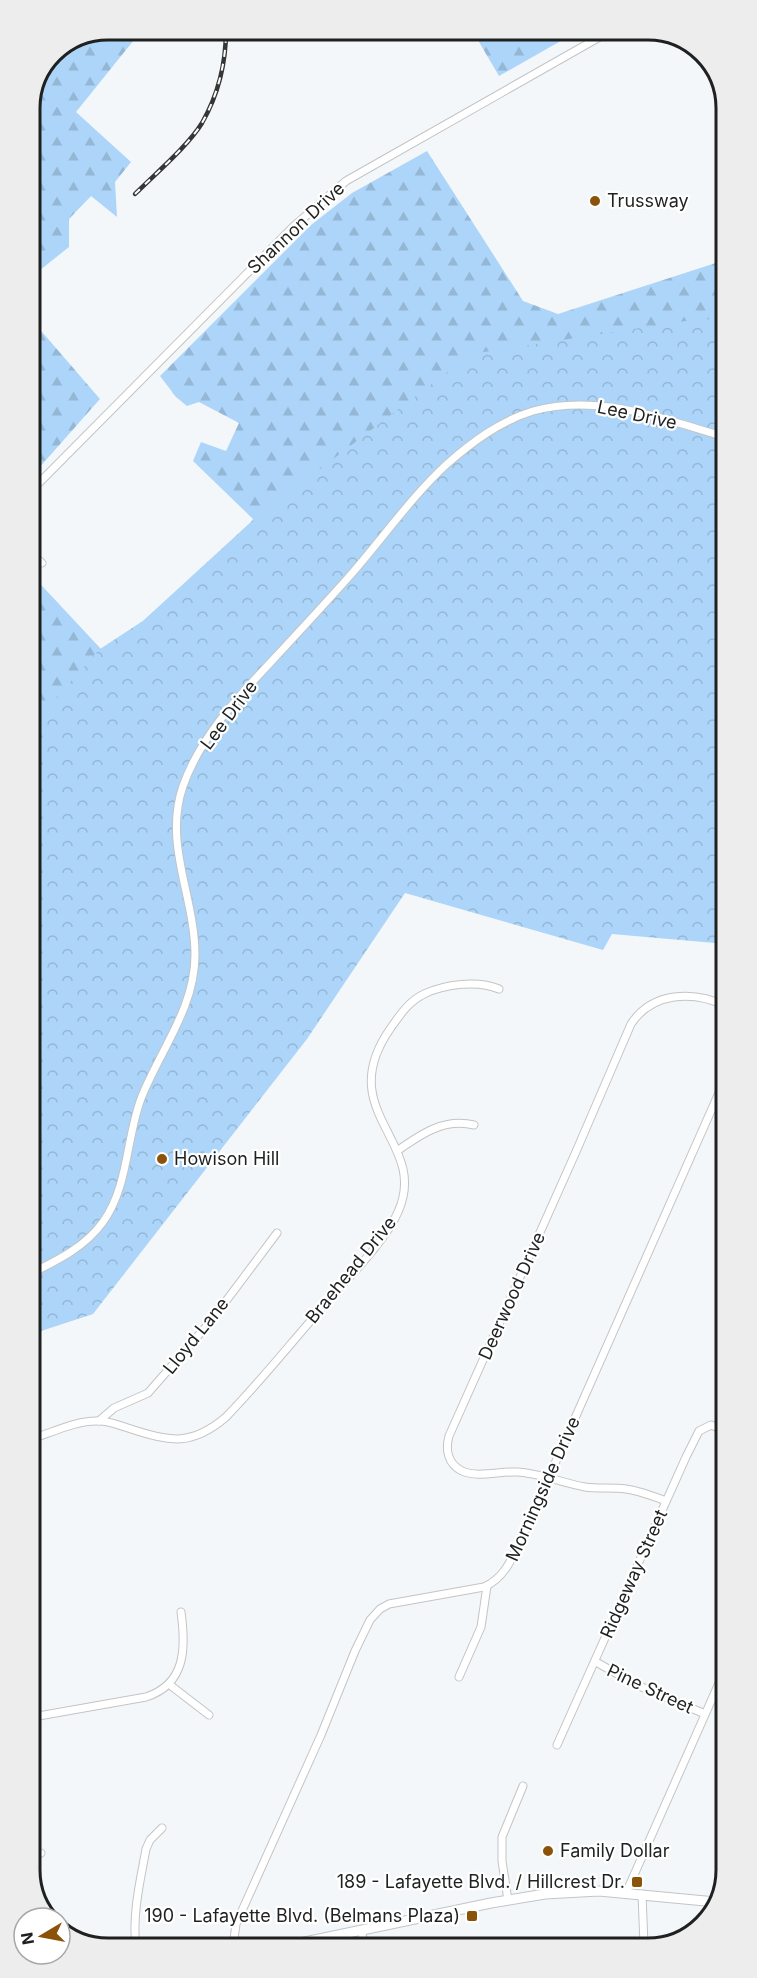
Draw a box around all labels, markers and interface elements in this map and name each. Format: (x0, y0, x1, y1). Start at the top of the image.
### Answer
street label: Shannon Drive (243, 177, 348, 278)
place label: Trussway (607, 190, 689, 211)
marker: Trussway (588, 194, 602, 208)
street label: Lee Drive (595, 396, 679, 433)
street label: Lee Drive (196, 676, 261, 753)
place label: Howison Hill (174, 1148, 279, 1169)
marker: Howison Hill (155, 1152, 169, 1166)
street label: Braehead Drive (301, 1212, 400, 1327)
street label: Deerwood Drive (474, 1229, 549, 1363)
street label: Lloyd Lane (158, 1293, 233, 1378)
street label: Morningside Drive (501, 1413, 584, 1564)
street label: Ridgeway Street (596, 1506, 671, 1641)
street label: Pine Street (604, 1659, 697, 1718)
place label: Family Dollar (560, 1840, 670, 1861)
marker: Family Dollar (541, 1844, 555, 1858)
place label: 189 - Lafayette Blvd. / Hillcrest Dr. (337, 1871, 625, 1892)
marker: 189 - Lafayette Blvd. / Hillcrest Dr. (630, 1875, 644, 1889)
place label: 190 - Lafayette Blvd. (Belmans Plaza) (144, 1905, 460, 1926)
north arrow (12, 1906, 72, 1966)
marker: 190 - Lafayette Blvd. (Belmans Plaza) (465, 1909, 479, 1923)
text: N (16, 1931, 38, 1946)

